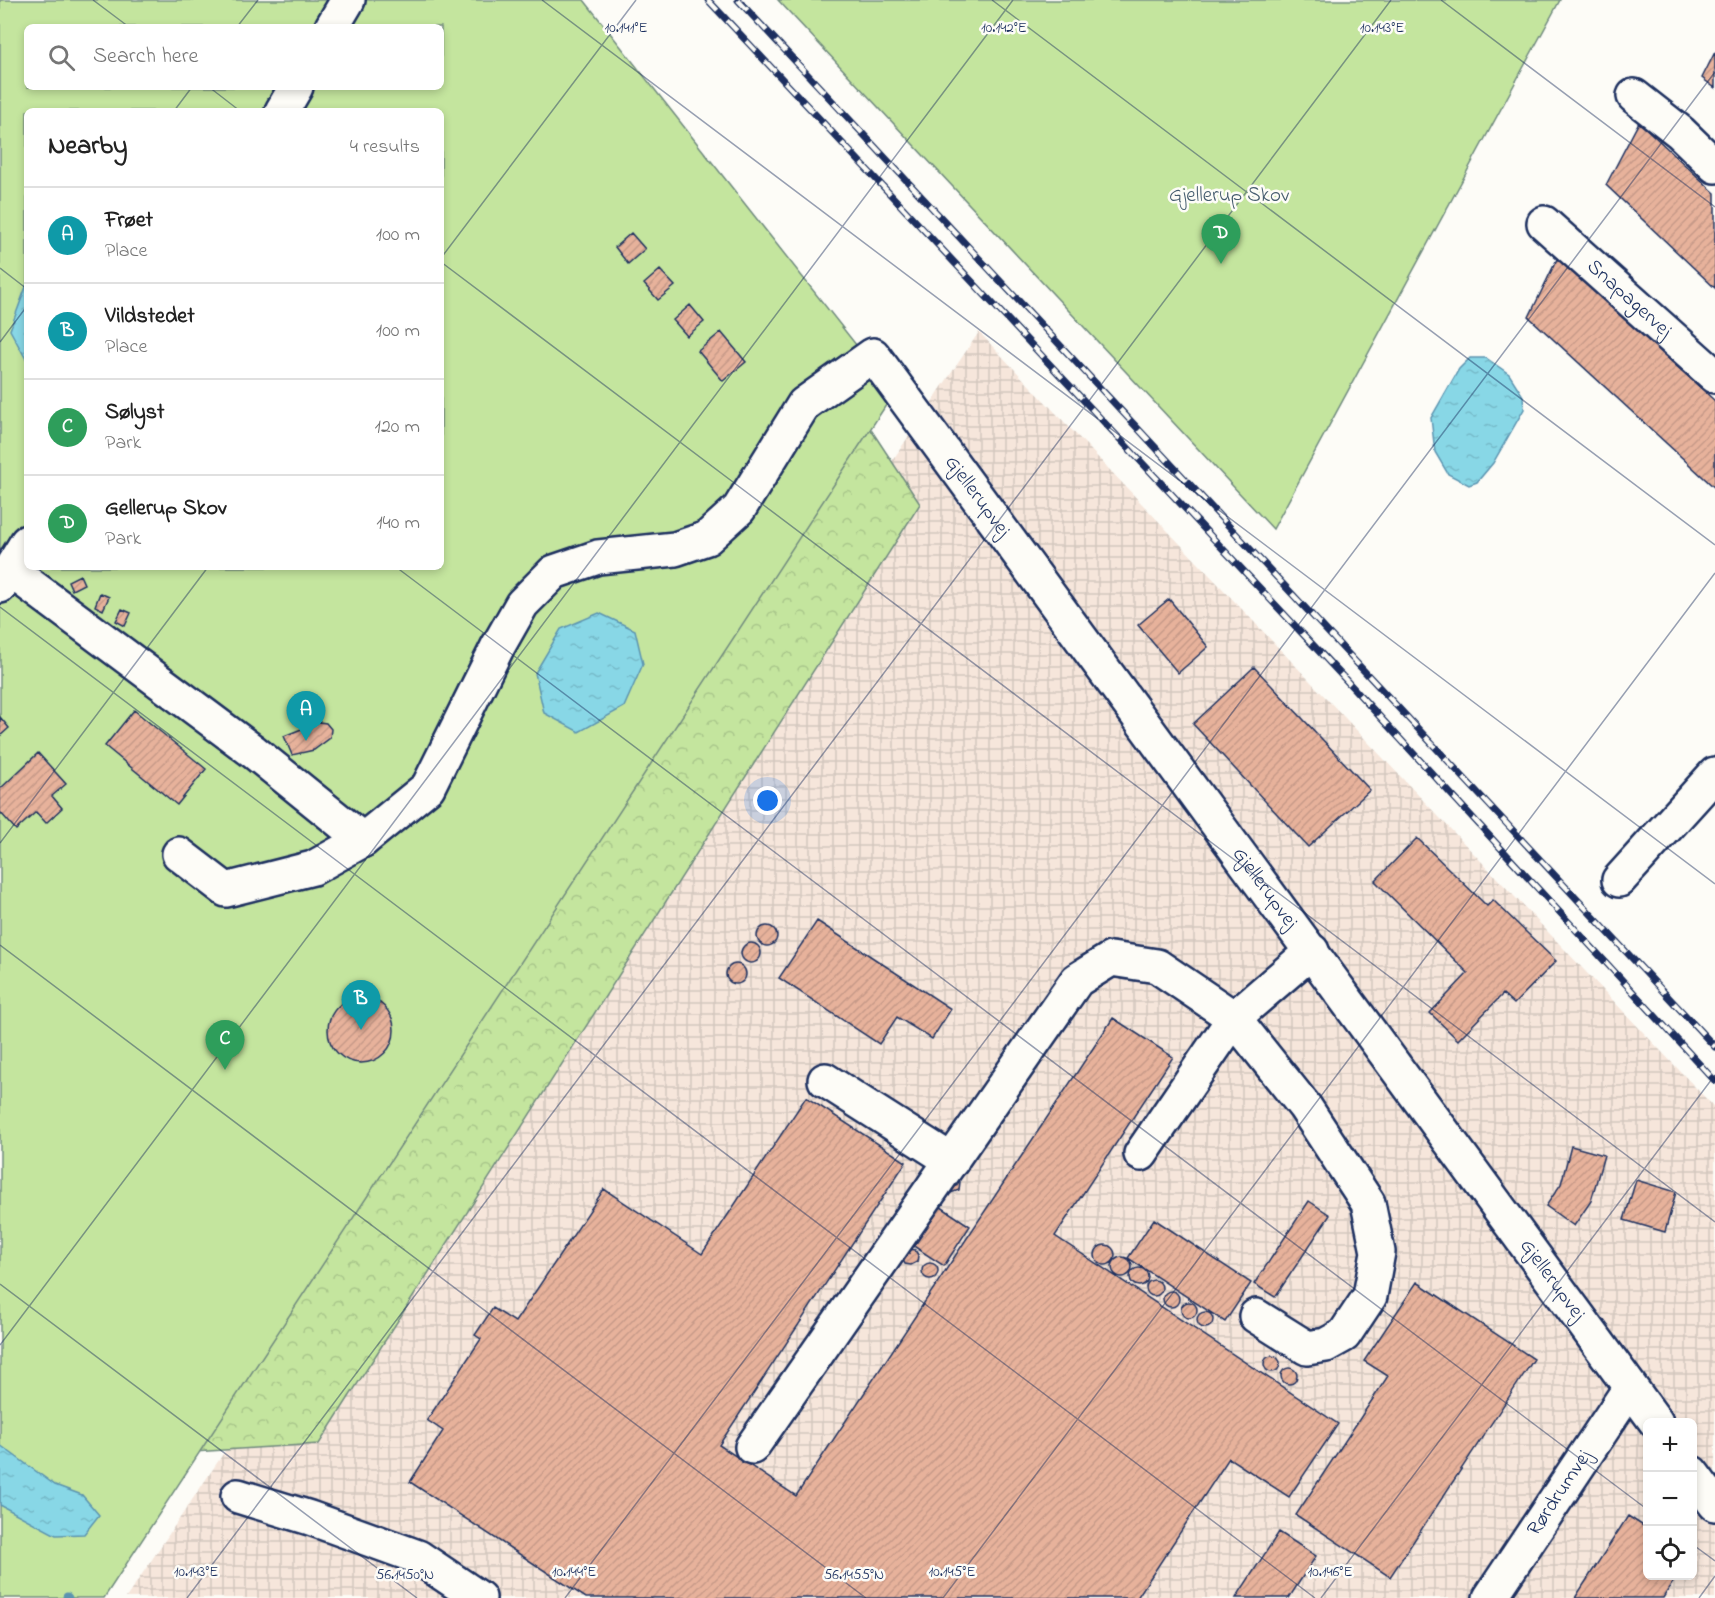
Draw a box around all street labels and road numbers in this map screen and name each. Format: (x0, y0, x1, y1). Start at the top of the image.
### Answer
street label: Snapagervej (1580, 253, 1679, 346)
street label: Gjellerupvej (937, 449, 1018, 545)
street label: Gjellerupvej (1224, 841, 1305, 937)
street label: Gjellerupvej (1512, 1233, 1593, 1328)
street label: Rørdrumvej (1520, 1443, 1600, 1542)

